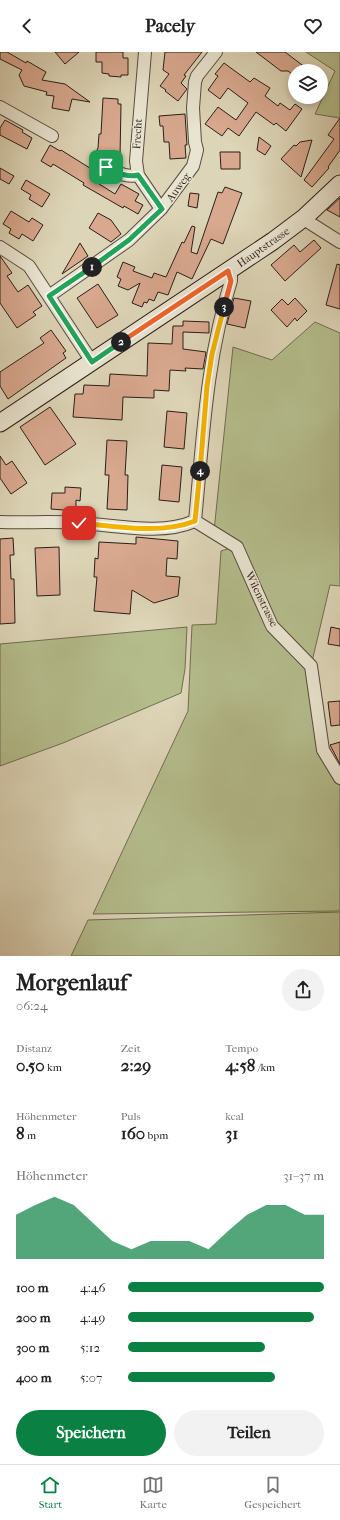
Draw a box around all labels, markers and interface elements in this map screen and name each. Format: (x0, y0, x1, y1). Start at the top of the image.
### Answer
icon: back (16, 15, 38, 37)
icon: heart (302, 15, 324, 37)
text: Pacely (145, 16, 195, 37)
map controls (288, 64, 328, 104)
button: layers (288, 64, 328, 104)
street label: Frecht (130, 118, 145, 150)
pin (89, 150, 123, 184)
icon: arrive (95, 156, 117, 178)
street label: Auweg (163, 170, 193, 205)
street label: Hauptstrasse (234, 224, 293, 270)
pin: 1 (82, 257, 102, 277)
text: 1 (90, 260, 94, 273)
pin: 3 (214, 297, 234, 317)
text: 3 (222, 300, 226, 313)
pin: 2 (111, 332, 131, 352)
text: 2 (118, 335, 124, 348)
pin: 4 (190, 461, 210, 481)
text: 4 (197, 464, 203, 477)
pin (62, 506, 96, 540)
icon: check (68, 512, 90, 534)
street label: Wilenstrasse (242, 568, 281, 630)
button: share (282, 969, 324, 1011)
text: Morgenlauf (16, 970, 127, 996)
text: 06:24 (16, 998, 48, 1013)
text: Distanz (16, 1042, 52, 1055)
text: Zeit (121, 1042, 141, 1055)
text: Tempo (225, 1042, 258, 1055)
text: 0.50 (16, 1055, 45, 1075)
text: 2:29 (121, 1055, 151, 1075)
text: 4:58 (225, 1055, 255, 1075)
text: km (45, 1061, 62, 1074)
text: /km (255, 1061, 275, 1074)
text: Höhenmeter (16, 1110, 77, 1123)
text: Puls (121, 1110, 141, 1123)
text: kcal (225, 1110, 244, 1123)
text: 8 (16, 1123, 25, 1143)
text: 160 (121, 1123, 145, 1143)
text: 31 (225, 1123, 238, 1143)
text: m (25, 1129, 36, 1142)
text: bpm (145, 1129, 168, 1142)
text: Höhenmeter (16, 1168, 88, 1183)
text: 31–37 m (283, 1168, 324, 1183)
text: 100 m (16, 1280, 49, 1295)
text: 4:46 (80, 1280, 106, 1295)
text: 200 m (16, 1310, 51, 1325)
text: 4:49 (80, 1310, 105, 1325)
text: 300 m (16, 1340, 49, 1355)
text: 5:12 (80, 1340, 100, 1355)
text: 400 m (16, 1370, 52, 1385)
text: 5:07 (80, 1370, 102, 1385)
button: Speichern (16, 1410, 166, 1456)
button: Teilen (174, 1410, 324, 1456)
tab: Start (39, 1474, 62, 1511)
tab: Karte (140, 1474, 167, 1511)
tab: Gespeichert (244, 1474, 301, 1511)

